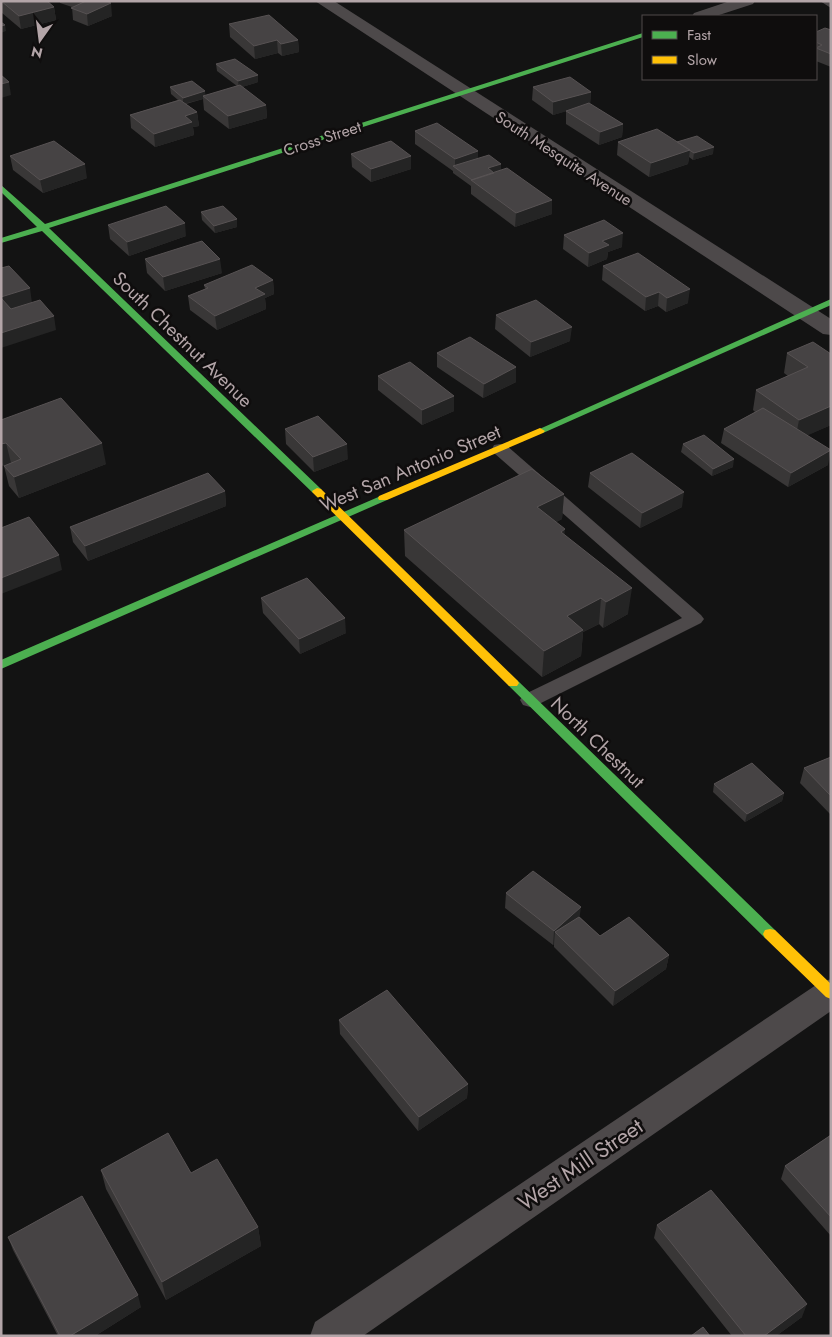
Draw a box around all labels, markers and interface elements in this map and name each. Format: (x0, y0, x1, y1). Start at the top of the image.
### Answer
north arrow (15, 15, 65, 65)
legend (642, 15, 817, 80)
text: Fast (687, 24, 711, 46)
text: N (29, 42, 45, 64)
text: Slow (687, 49, 718, 71)
street label: South Mesquite Avenue (491, 105, 637, 211)
street label: Cross Street (280, 115, 364, 162)
street label: South Chestnut Avenue (107, 265, 259, 414)
street label: West San Antonio Street (316, 418, 505, 519)
street label: North Chestnut (545, 690, 651, 795)
street label: West Mill Street (511, 1110, 650, 1218)

